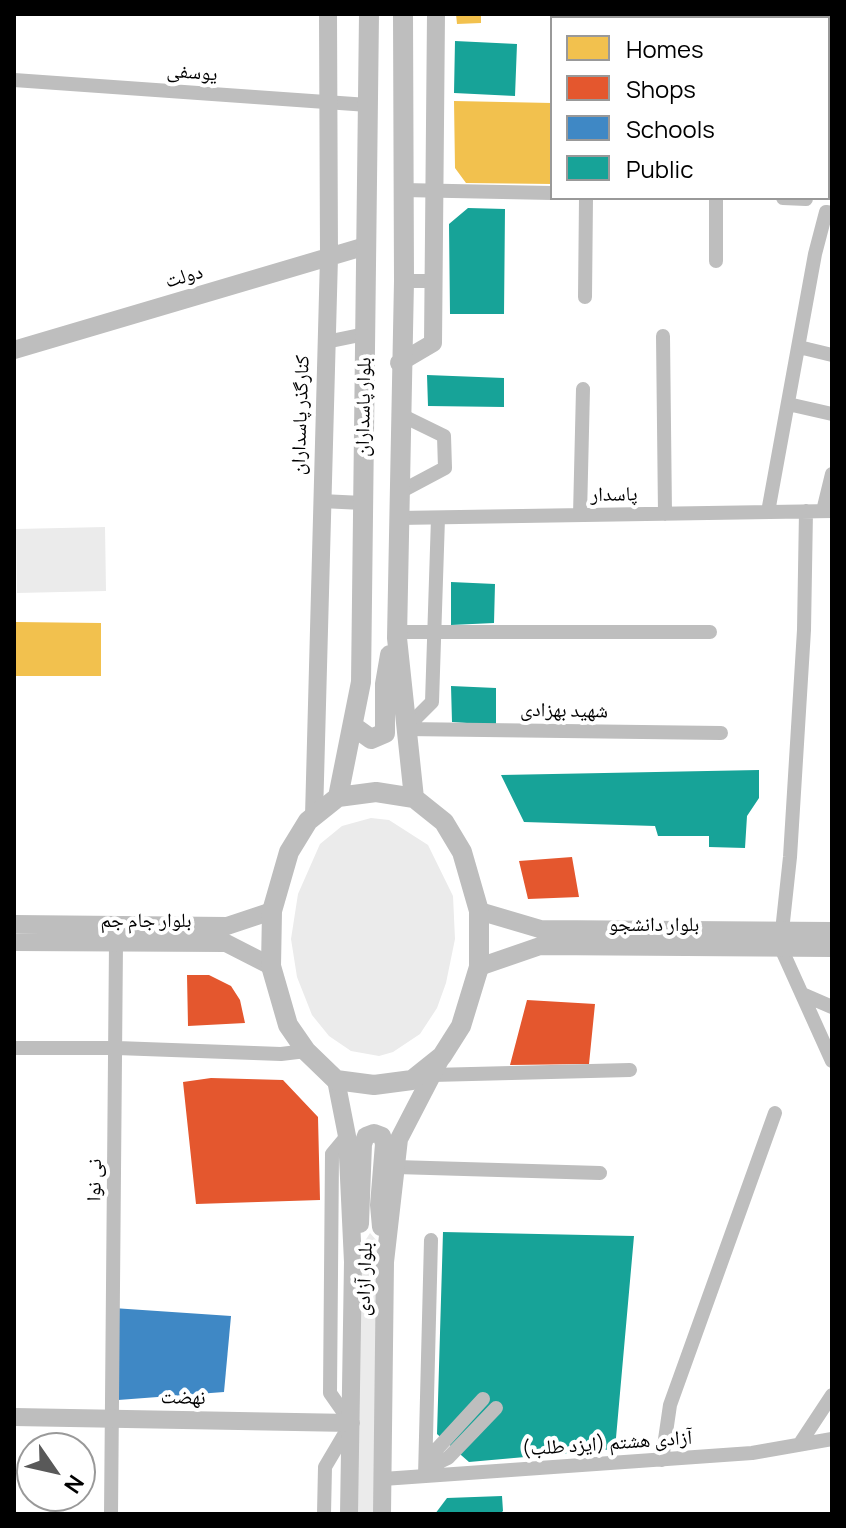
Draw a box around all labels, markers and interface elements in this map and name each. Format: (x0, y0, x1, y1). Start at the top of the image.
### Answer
legend (550, 16, 830, 200)
text: Homes (626, 32, 704, 65)
street label: یوسفی (166, 59, 218, 87)
text: Shops (626, 72, 696, 105)
text: Schools (626, 112, 715, 145)
text: Public (626, 152, 693, 185)
street label: دولت (162, 260, 206, 294)
street label: کنارگذر پاسداران (287, 355, 315, 475)
street label: بلوار پاسداران (351, 357, 377, 457)
street label: پاسدار (590, 483, 638, 507)
street label: شهید بهزادی (520, 698, 608, 724)
street label: بلوار جام جم (100, 909, 192, 933)
street label: بلوار دانشجو (609, 913, 699, 937)
street label: نی نوا (83, 1158, 107, 1202)
street label: بلوار آزادی (352, 1242, 378, 1316)
street label: نهضت (160, 1386, 206, 1410)
street label: آزادی هشتم (ایزد طلب) (521, 1426, 693, 1462)
north arrow (16, 1432, 96, 1512)
text: N (57, 1469, 91, 1499)

